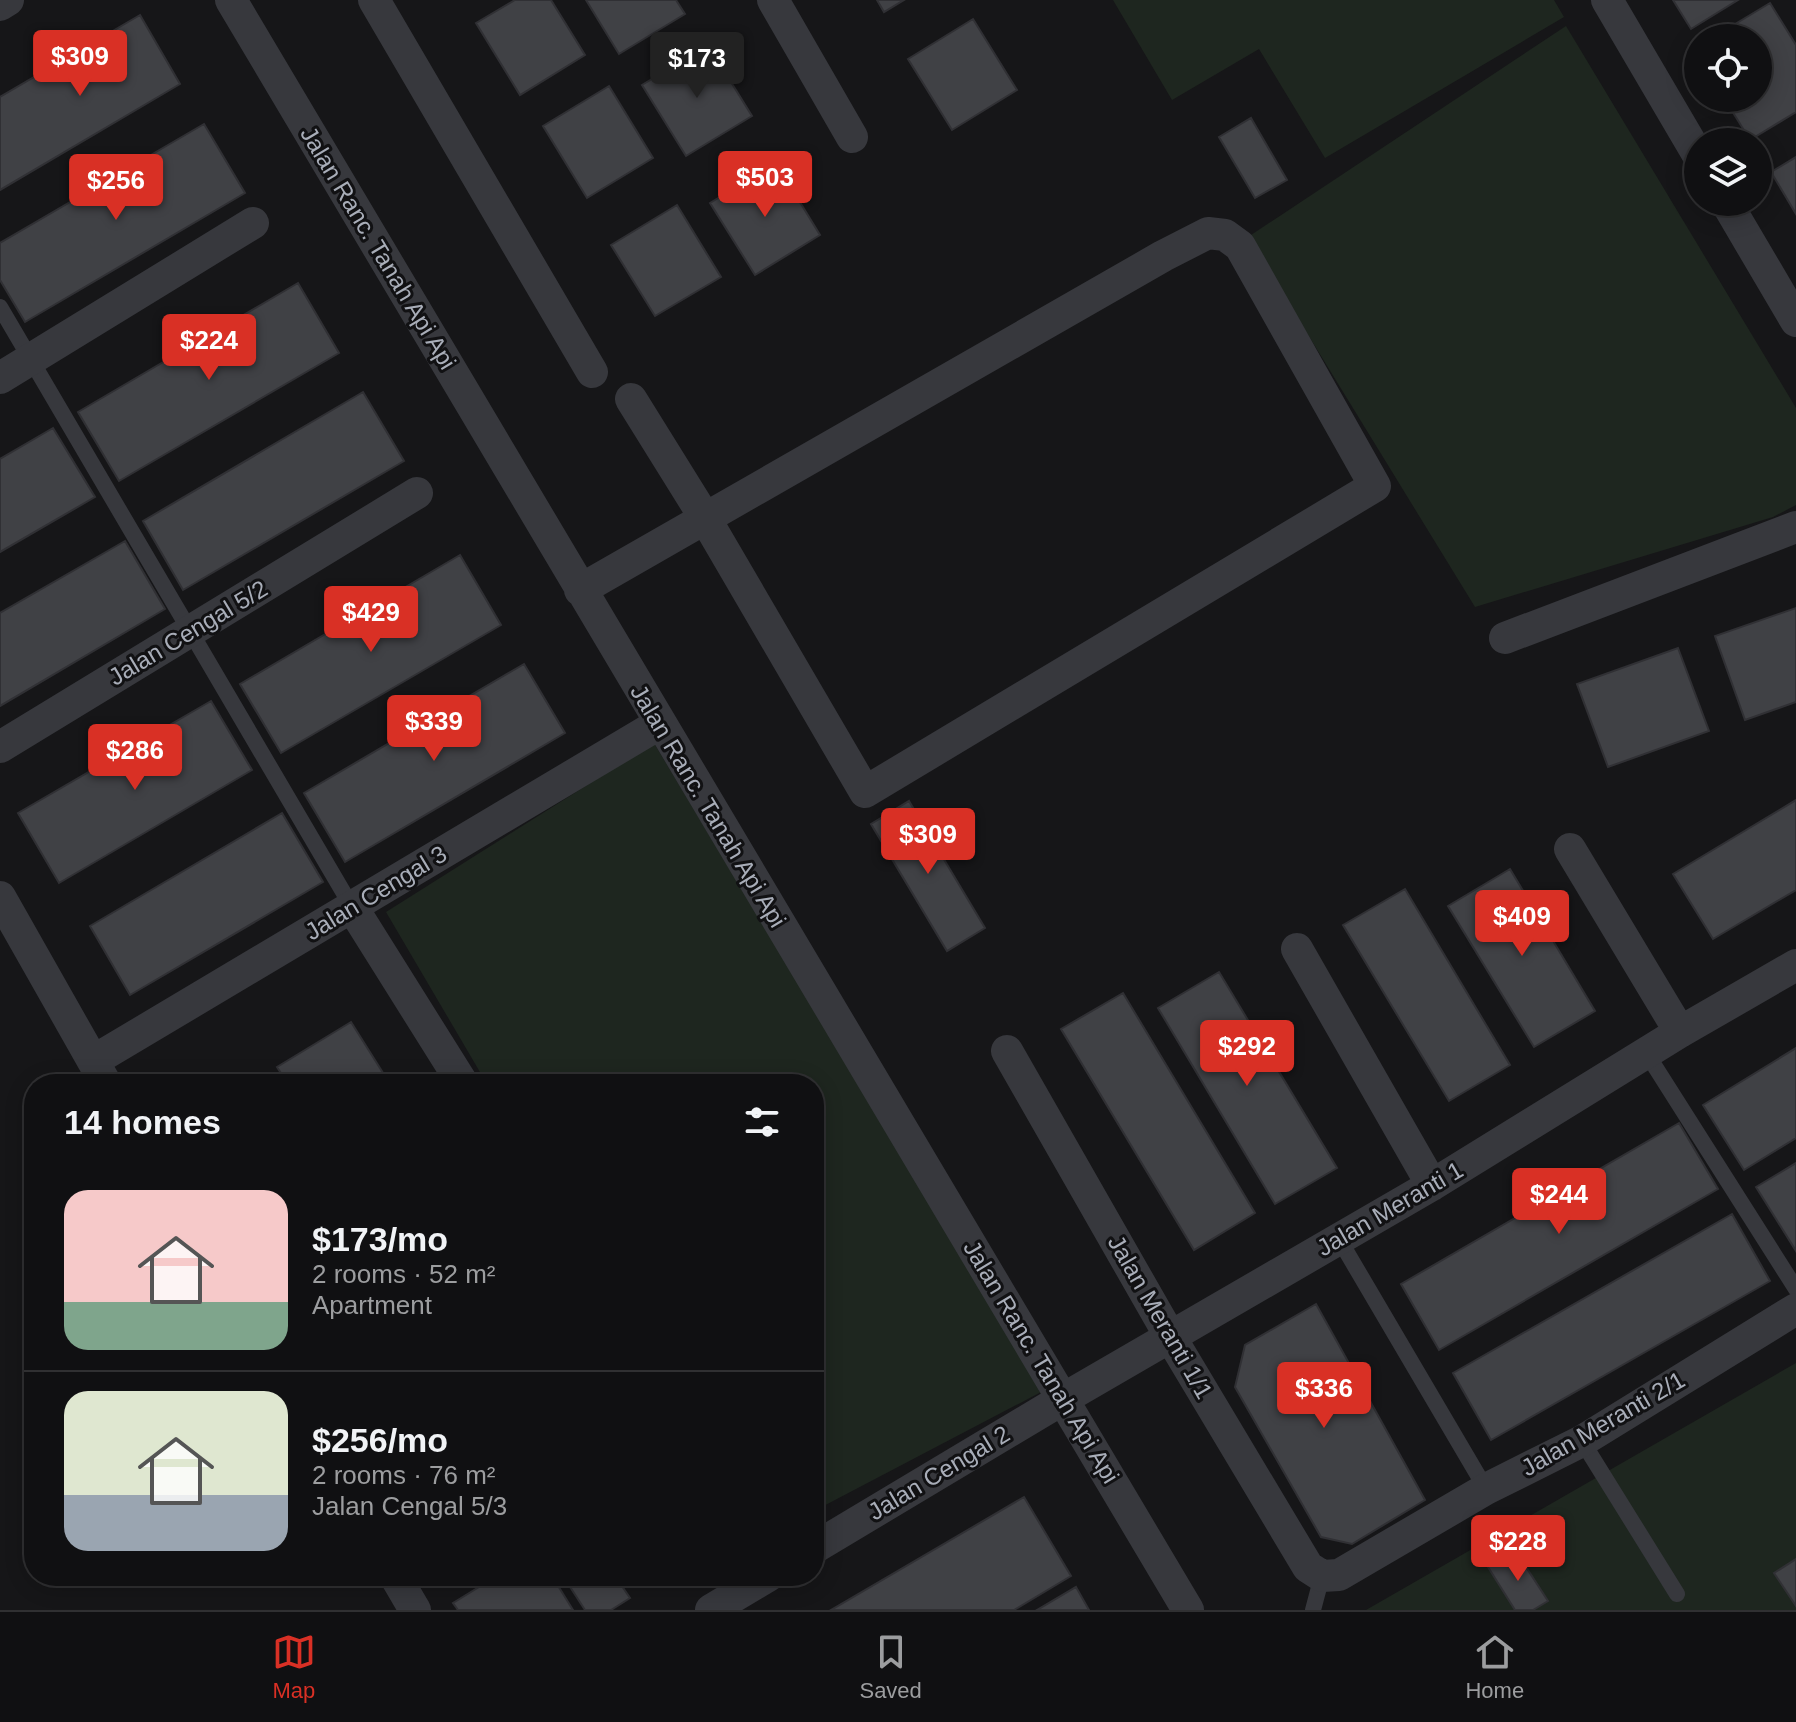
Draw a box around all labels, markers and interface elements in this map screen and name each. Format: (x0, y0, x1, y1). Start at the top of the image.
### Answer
map controls (1684, 24, 1772, 216)
button: locate (1684, 24, 1772, 112)
pin: $309 (33, 30, 127, 98)
pin: $173 (650, 32, 744, 100)
text: $309 (51, 41, 109, 71)
text: $173 (668, 43, 726, 73)
street label: Jalan Ranc. Tanah Api Api (295, 121, 462, 374)
button: layers (1684, 128, 1772, 216)
pin: $503 (718, 151, 812, 219)
pin: $256 (69, 154, 163, 222)
text: $503 (736, 162, 794, 192)
text: $256 (87, 165, 145, 195)
pin: $224 (162, 314, 256, 382)
text: $224 (180, 325, 238, 355)
street label: Jalan Cengal 5/2 (104, 575, 272, 691)
pin: $429 (324, 586, 418, 654)
text: $429 (342, 597, 400, 627)
street label: Jalan Ranc. Tanah Api Api (625, 679, 792, 932)
pin: $339 (387, 695, 481, 763)
text: $339 (405, 706, 463, 736)
pin: $286 (88, 724, 182, 792)
text: $286 (106, 735, 164, 765)
pin: $309 (881, 808, 975, 876)
text: $309 (899, 819, 957, 849)
street label: Jalan Cengal 3 (300, 840, 451, 945)
pin: $409 (1475, 890, 1569, 958)
text: $409 (1493, 901, 1551, 931)
pin: $292 (1200, 1020, 1294, 1088)
text: $292 (1218, 1031, 1276, 1061)
icon: filters (740, 1100, 784, 1144)
text: 14 homes (64, 1103, 221, 1141)
street label: Jalan Meranti 1 (1312, 1156, 1468, 1261)
pin: $244 (1512, 1168, 1606, 1236)
text: $244 (1530, 1179, 1588, 1209)
text: $173/mo (312, 1220, 448, 1258)
icon: home (128, 1222, 224, 1318)
street label: Jalan Meranti 1/1 (1103, 1230, 1218, 1403)
street label: Jalan Ranc. Tanah Api Api (958, 1235, 1125, 1488)
text: 2 rooms · 52 m² (312, 1259, 496, 1289)
text: Apartment (312, 1290, 432, 1320)
pin: $336 (1277, 1362, 1371, 1430)
street label: Jalan Meranti 2/1 (1516, 1366, 1689, 1481)
text: $336 (1295, 1373, 1353, 1403)
street label: Jalan Cengal 2 (863, 1420, 1014, 1525)
text: $256/mo (312, 1421, 448, 1459)
icon: home (128, 1423, 224, 1519)
text: 2 rooms · 76 m² (312, 1460, 496, 1490)
text: Jalan Cengal 5/3 (312, 1491, 507, 1521)
pin: $228 (1471, 1515, 1565, 1583)
text: $228 (1489, 1526, 1547, 1556)
tab: Map (272, 1630, 316, 1704)
tab: Saved (859, 1630, 922, 1704)
tab: Home (1465, 1630, 1524, 1704)

